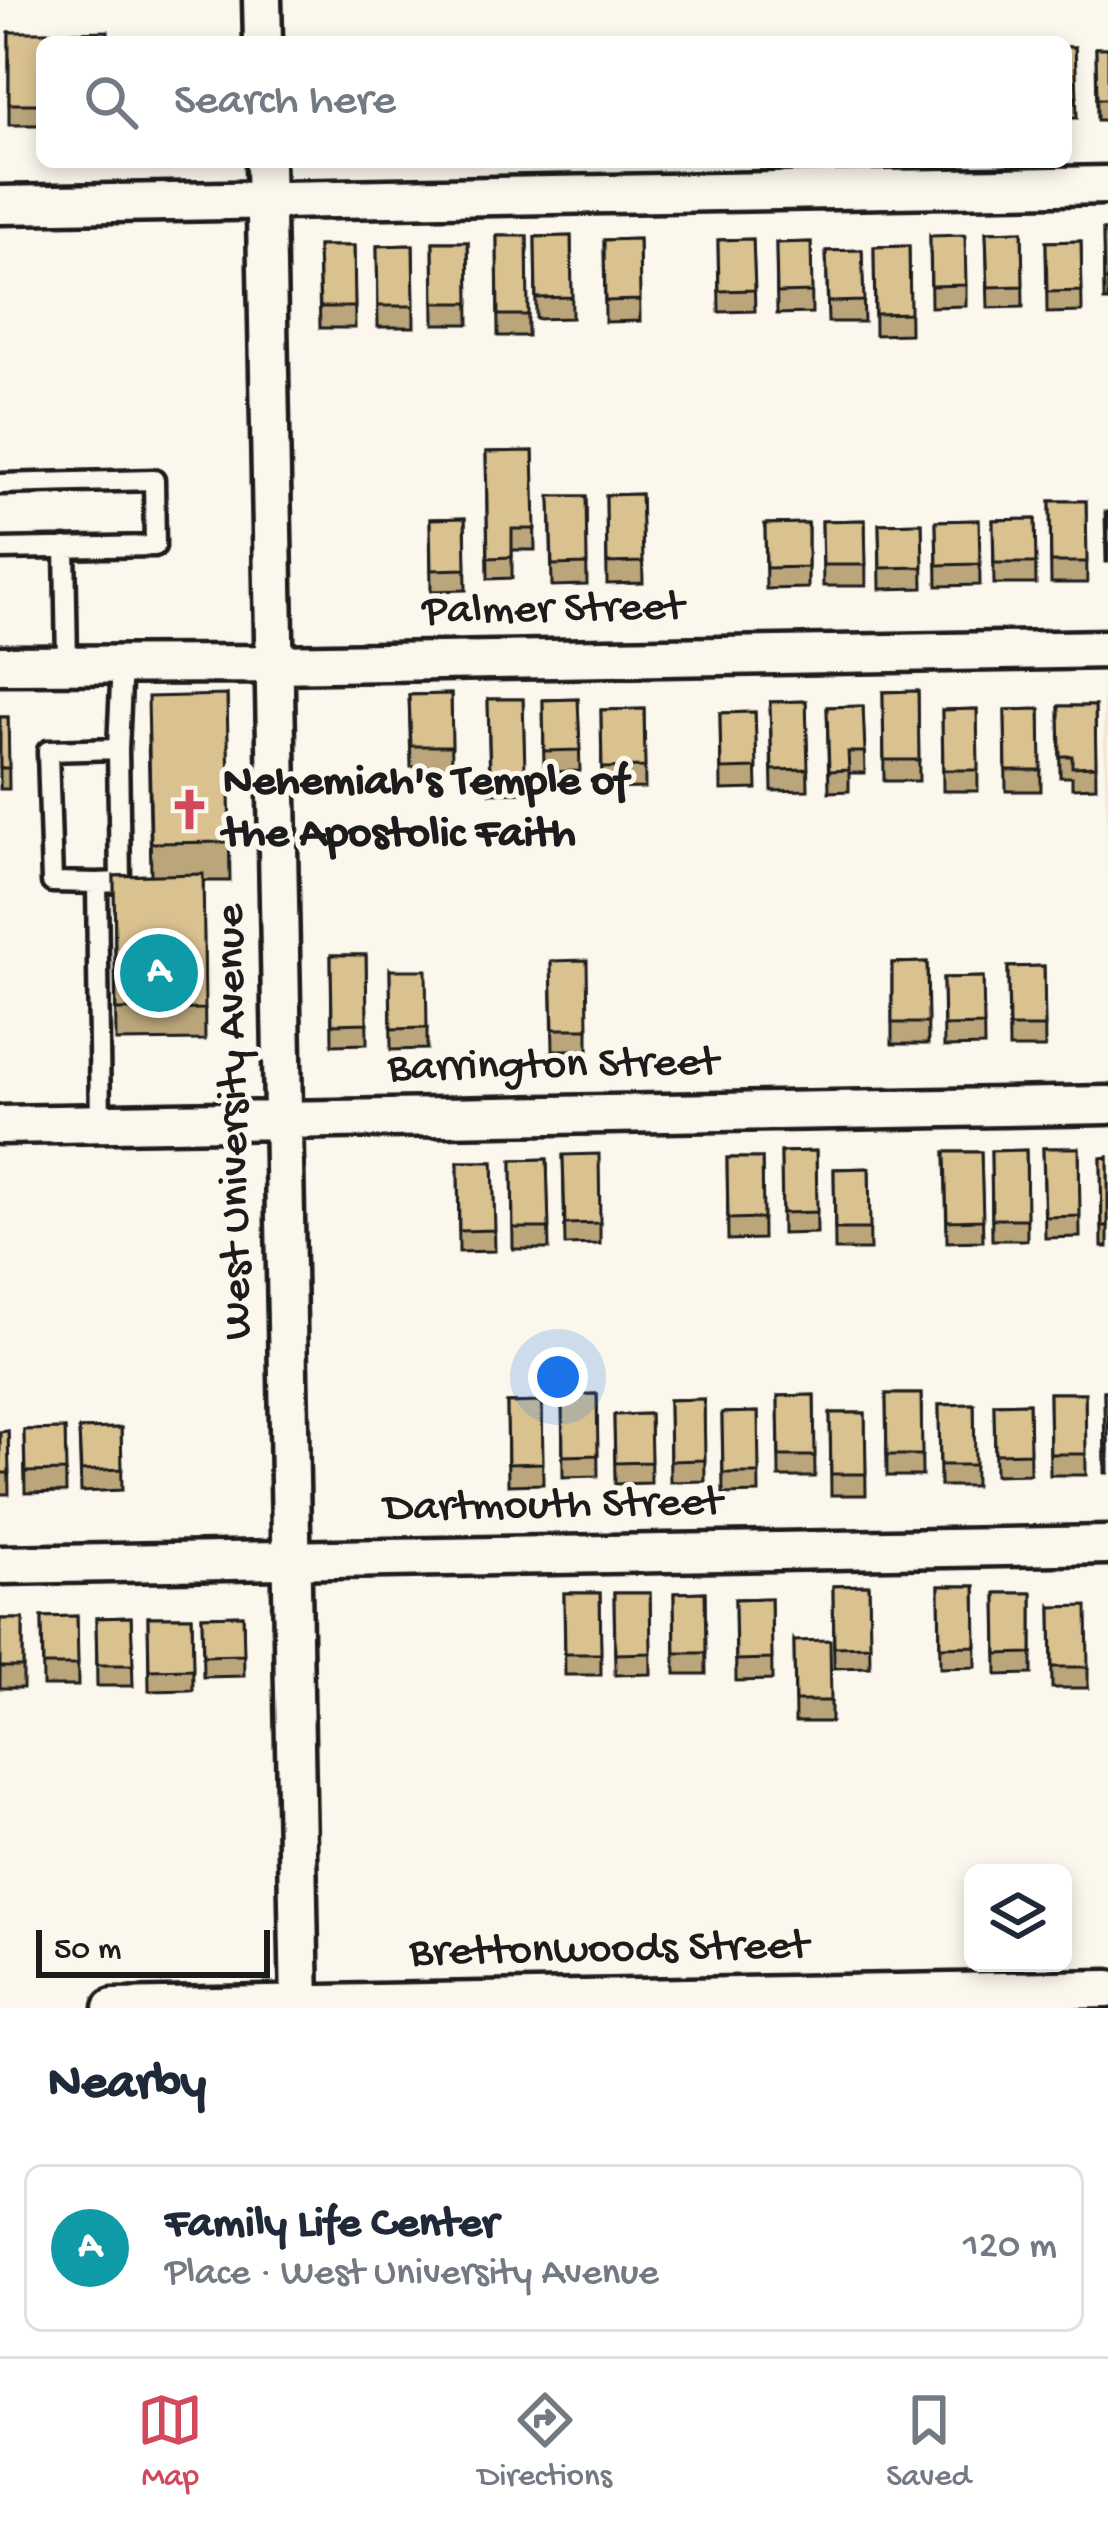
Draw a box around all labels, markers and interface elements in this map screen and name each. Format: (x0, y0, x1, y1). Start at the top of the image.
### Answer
search box (36, 36, 1072, 168)
icon: search (78, 69, 144, 135)
text: Search here (174, 76, 396, 129)
street label: Palmer Street (420, 582, 688, 640)
place label: Nehemiah's Temple of the Apostolic Faith (219, 757, 632, 862)
church icon: Nehemiah's Temple of the Apostolic Faith (166, 786, 212, 832)
street label: West University Avenue (206, 903, 266, 1340)
pin: A (120, 928, 198, 1018)
street label: Barrington Street (386, 1038, 722, 1096)
your location (528, 1347, 588, 1407)
street label: Dartmouth Street (380, 1477, 726, 1536)
map controls (964, 1864, 1072, 1972)
button: layers (964, 1864, 1072, 1972)
street label: Brettonwoods Street (408, 1921, 812, 1981)
scale bar (36, 1924, 270, 1977)
text: 50 m (54, 1932, 121, 1970)
text: Nearby (48, 2056, 206, 2116)
text: Family Life Center (165, 2199, 498, 2252)
text: A (78, 2225, 102, 2271)
text: 120 m (963, 2225, 1057, 2271)
text: Place · West University Avenue (165, 2252, 659, 2298)
tab: Map (137, 2387, 203, 2497)
tab: Directions (478, 2387, 612, 2497)
tab: Saved (886, 2387, 971, 2497)

